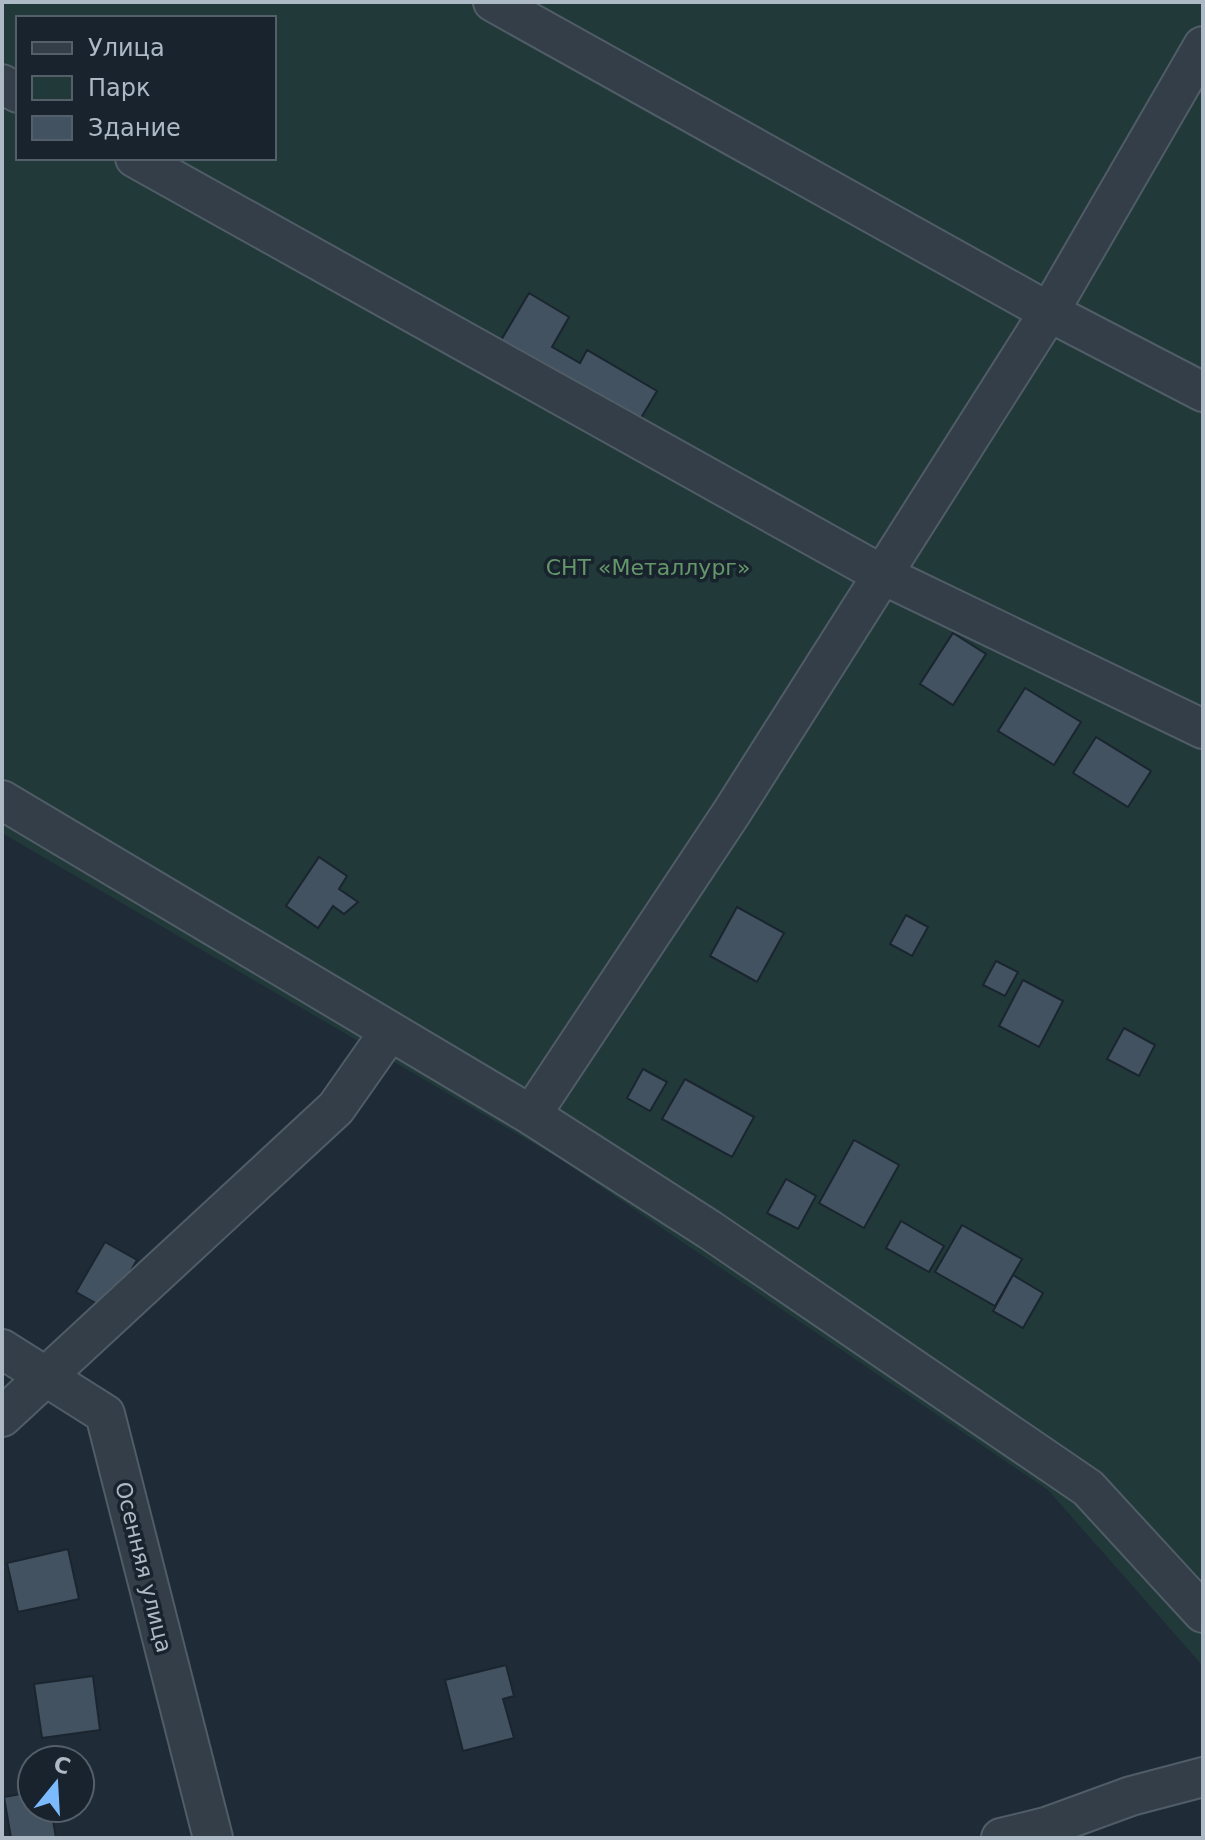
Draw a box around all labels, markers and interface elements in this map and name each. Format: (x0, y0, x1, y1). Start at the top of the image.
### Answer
legend (16, 16, 276, 160)
text: Улица (88, 34, 165, 62)
text: Парк (88, 74, 150, 102)
text: Здание (88, 114, 181, 142)
park label: СНТ «Металлург» (546, 555, 750, 580)
street label: Осенняя улица (110, 1479, 177, 1655)
north arrow (16, 1744, 96, 1824)
text: С (50, 1751, 74, 1780)

